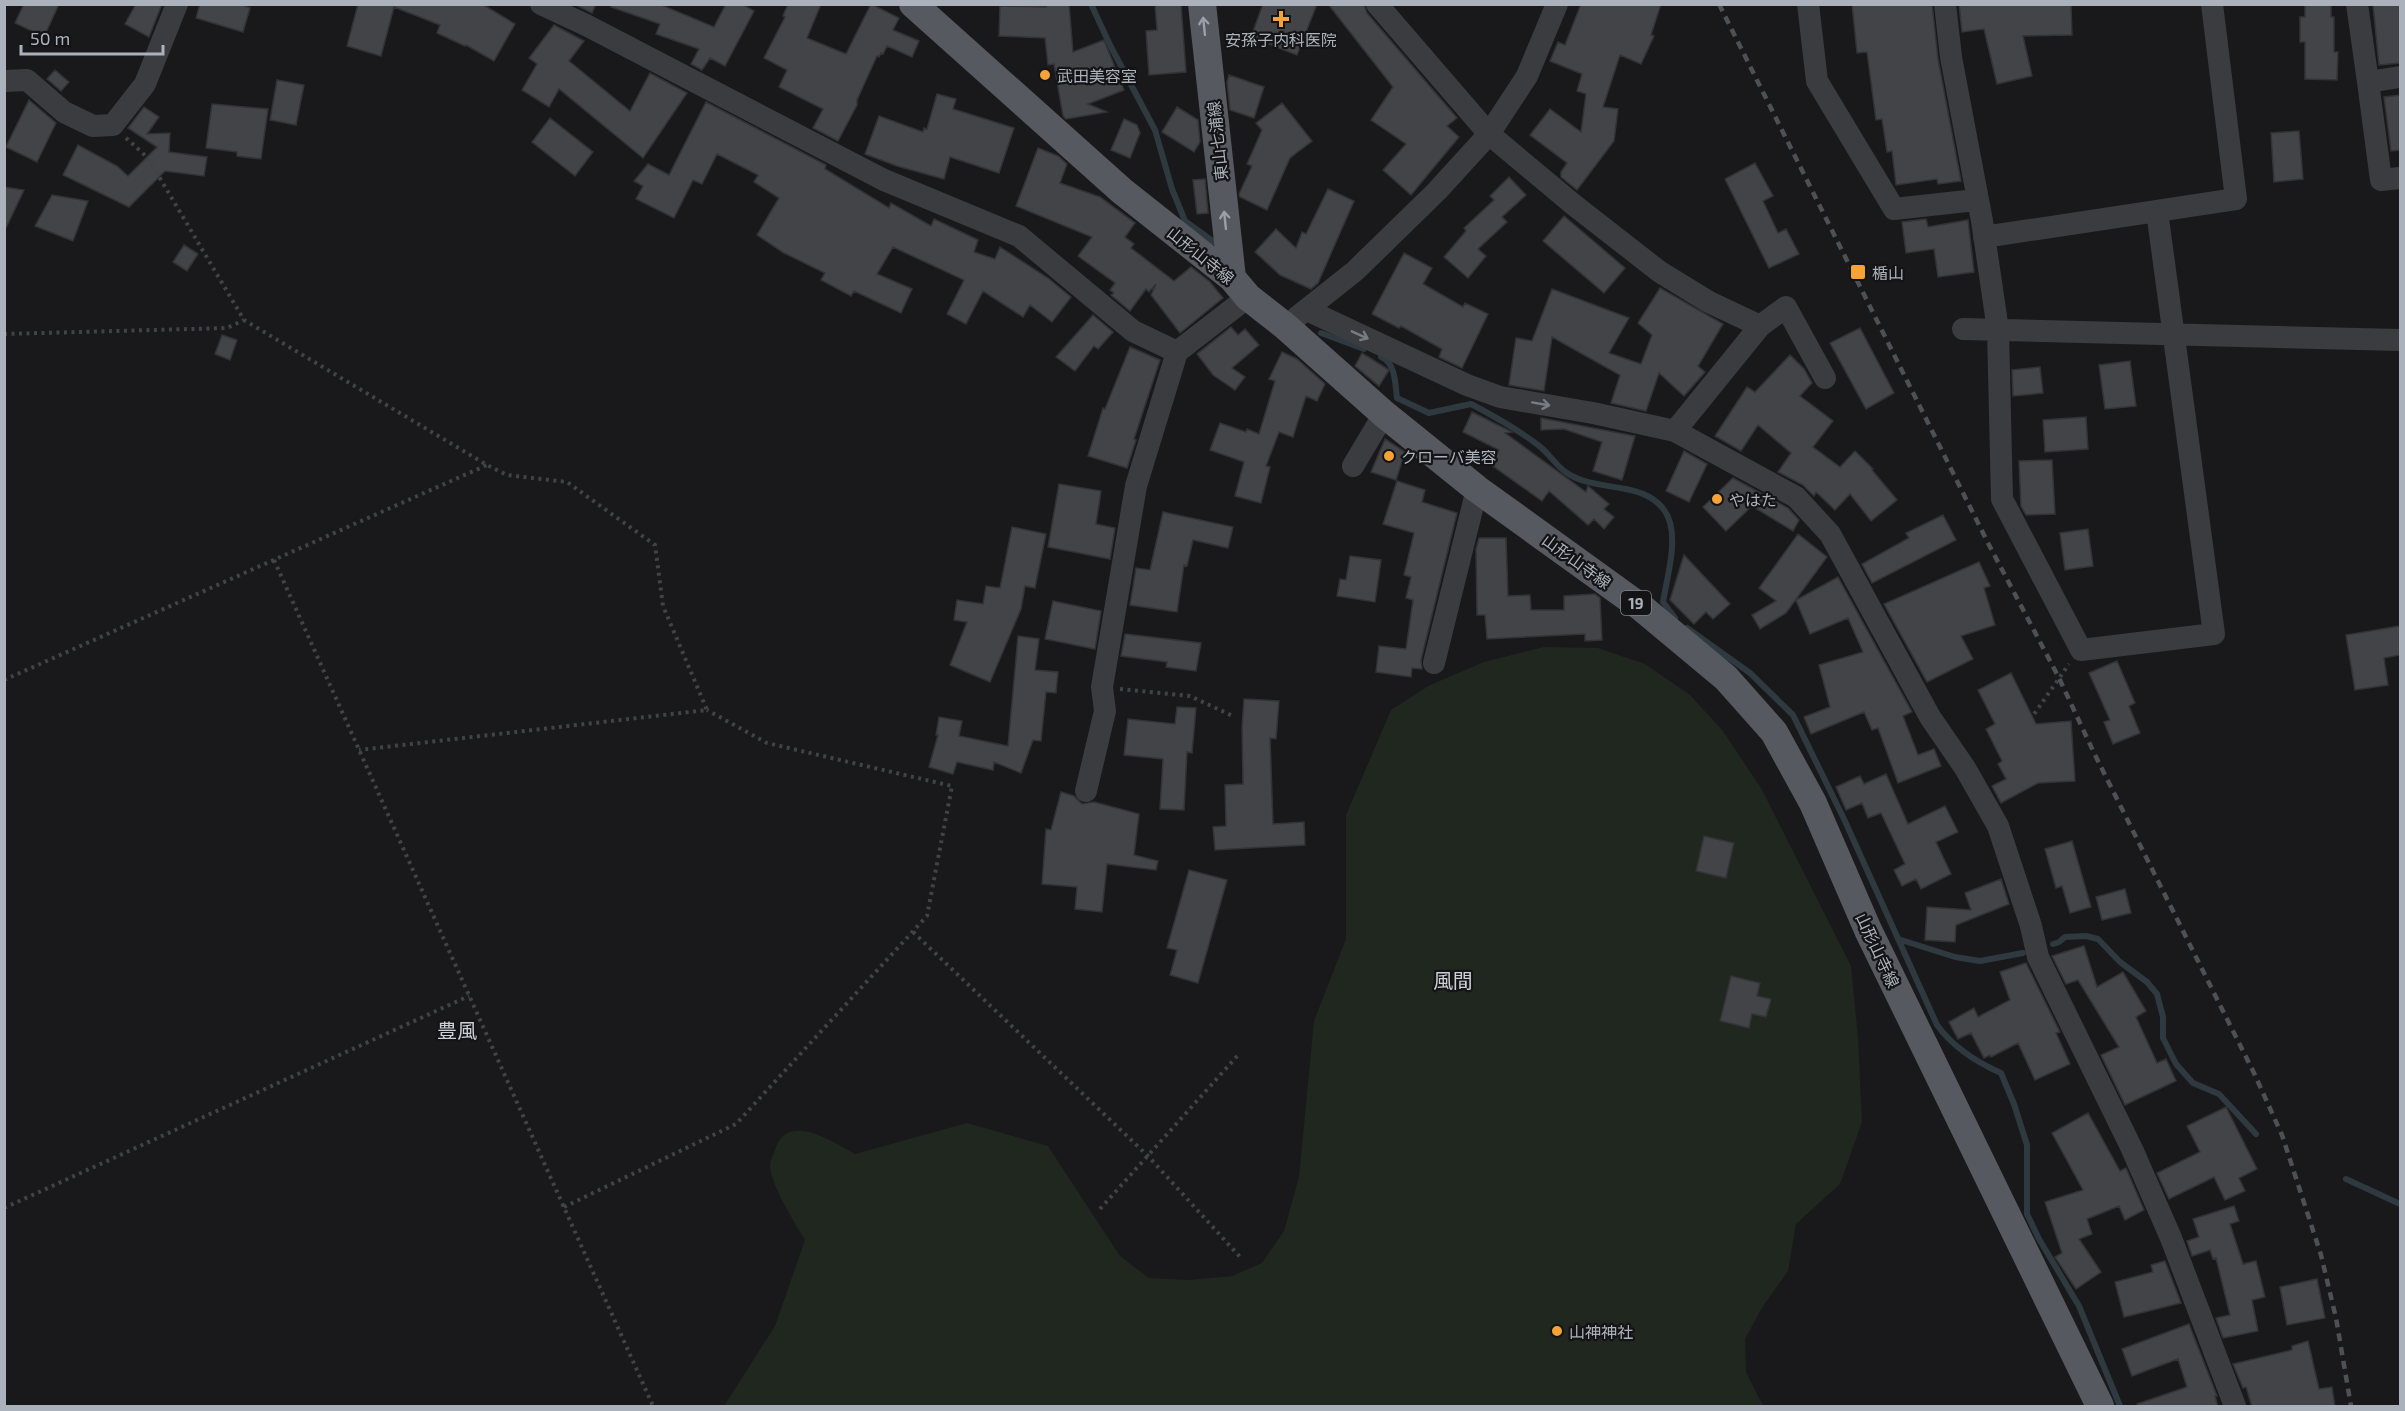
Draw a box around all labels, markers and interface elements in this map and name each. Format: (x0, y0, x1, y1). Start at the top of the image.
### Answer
marker: 安孫子内科医院 (1272, 10, 1290, 28)
one-way arrow (1198, 16, 1209, 36)
scale bar (21, 18, 164, 56)
text: 50 m (30, 27, 70, 49)
place label: 安孫子内科医院 (1225, 30, 1337, 49)
place label: 武田美容室 (1057, 66, 1137, 85)
marker: 武田美容室 (1038, 68, 1052, 82)
street label: 東山七浦線 (1203, 100, 1231, 182)
one-way arrow (1219, 210, 1230, 230)
street label: 山形山寺線 (1164, 222, 1238, 288)
marker: 楯山 (1849, 263, 1867, 281)
place label: 楯山 (1872, 263, 1904, 282)
one-way arrow (1351, 329, 1369, 341)
one-way arrow (1531, 399, 1550, 410)
place label: クローバ美容 (1401, 447, 1497, 466)
marker: クローバ美容 (1382, 449, 1396, 463)
place label: やはた (1729, 490, 1777, 509)
marker: やはた (1710, 492, 1724, 506)
street label: 山形山寺線 (1539, 530, 1615, 592)
road number: 19 (1621, 591, 1651, 615)
street label: 山形山寺線 (1852, 910, 1904, 990)
district label: 風間 (1433, 968, 1473, 992)
district label: 豊風 (437, 1018, 477, 1042)
place label: 山神神社 (1569, 1322, 1633, 1341)
marker: 山神神社 (1550, 1324, 1564, 1338)

